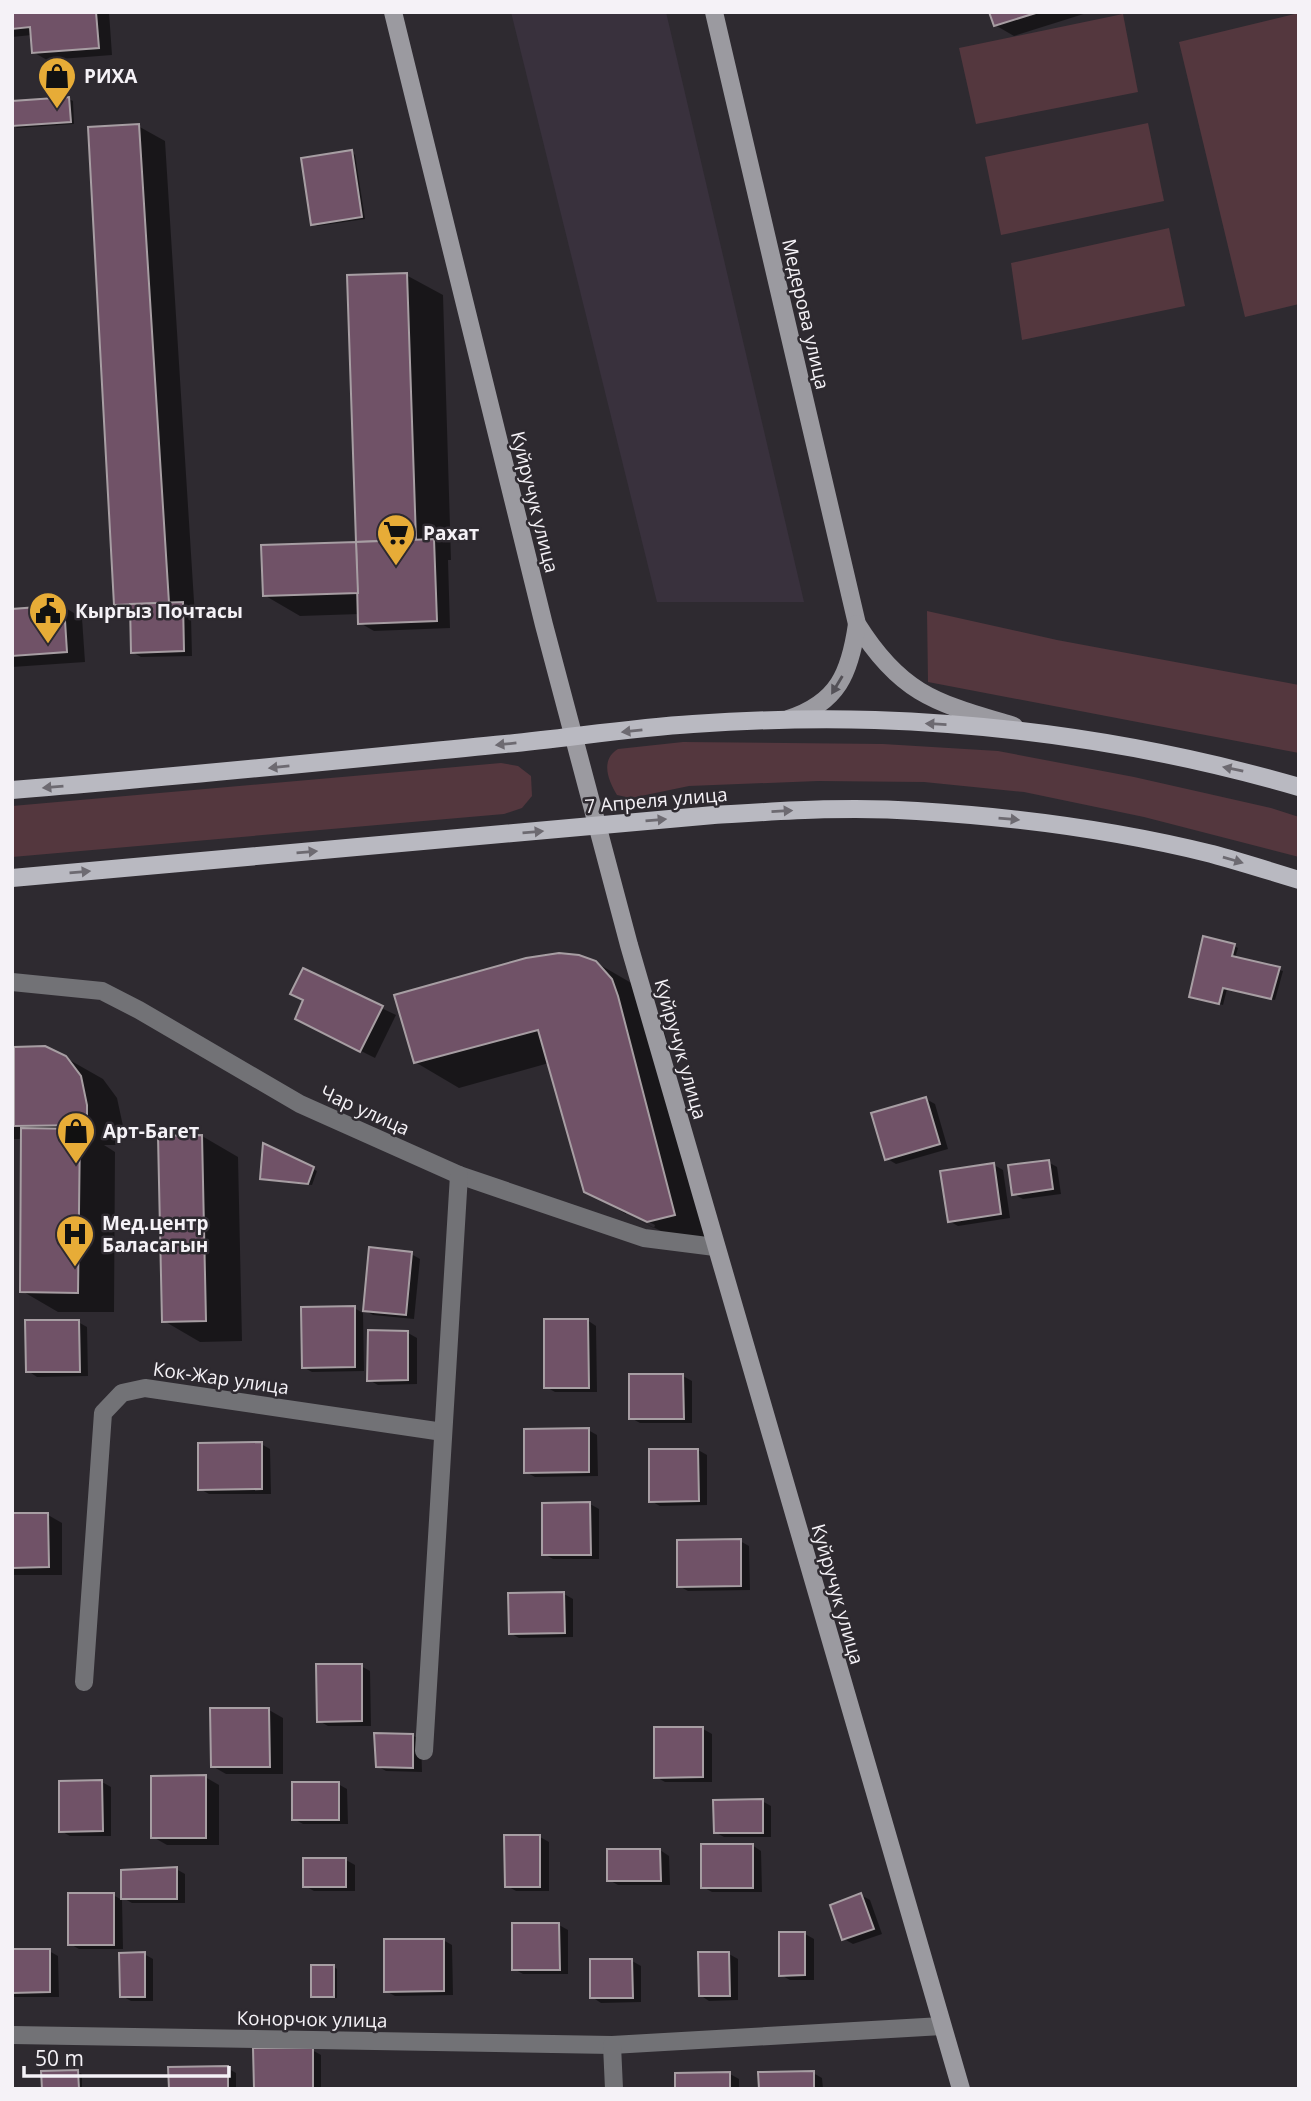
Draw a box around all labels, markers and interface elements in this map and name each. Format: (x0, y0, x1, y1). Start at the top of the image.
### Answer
shop icon: РИХА (36, 55, 78, 110)
place label: РИХА (84, 63, 138, 89)
street label: Медерова улица (776, 236, 836, 392)
street label: Куйручук улица (505, 428, 565, 576)
supermarket icon: Рахат (375, 512, 417, 567)
place label: Рахат (423, 520, 480, 546)
public building icon: Кыргыз Почтасы (27, 590, 69, 645)
place label: Кыргыз Почтасы (75, 598, 243, 624)
one-way arrow (831, 676, 844, 695)
one-way arrow (925, 718, 947, 729)
one-way arrow (621, 725, 643, 736)
one-way arrow (495, 739, 517, 750)
one-way arrow (268, 761, 290, 772)
one-way arrow (1222, 763, 1244, 774)
street label: 7 Апреля улица (584, 781, 728, 819)
one-way arrow (42, 782, 64, 793)
one-way arrow (771, 805, 793, 816)
one-way arrow (645, 814, 667, 825)
one-way arrow (998, 814, 1020, 825)
one-way arrow (523, 826, 545, 837)
one-way arrow (296, 846, 318, 857)
one-way arrow (1222, 856, 1243, 866)
one-way arrow (69, 866, 91, 877)
street label: Куйручук улица (649, 976, 713, 1122)
street label: Чар улица (316, 1079, 414, 1141)
shop icon: Арт-Багет (55, 1110, 97, 1165)
place label: Арт-Багет (103, 1118, 200, 1144)
place label: Мед.центр Баласагын (102, 1210, 209, 1258)
hospital icon: Мед.центр Баласагын (54, 1213, 96, 1268)
street label: Кок-Жар улица (151, 1356, 291, 1400)
street label: Куйручук улица (806, 1521, 870, 1667)
street label: Конорчок улица (236, 2005, 388, 2033)
scale bar (24, 2035, 229, 2078)
text: 50 m (35, 2044, 84, 2072)

